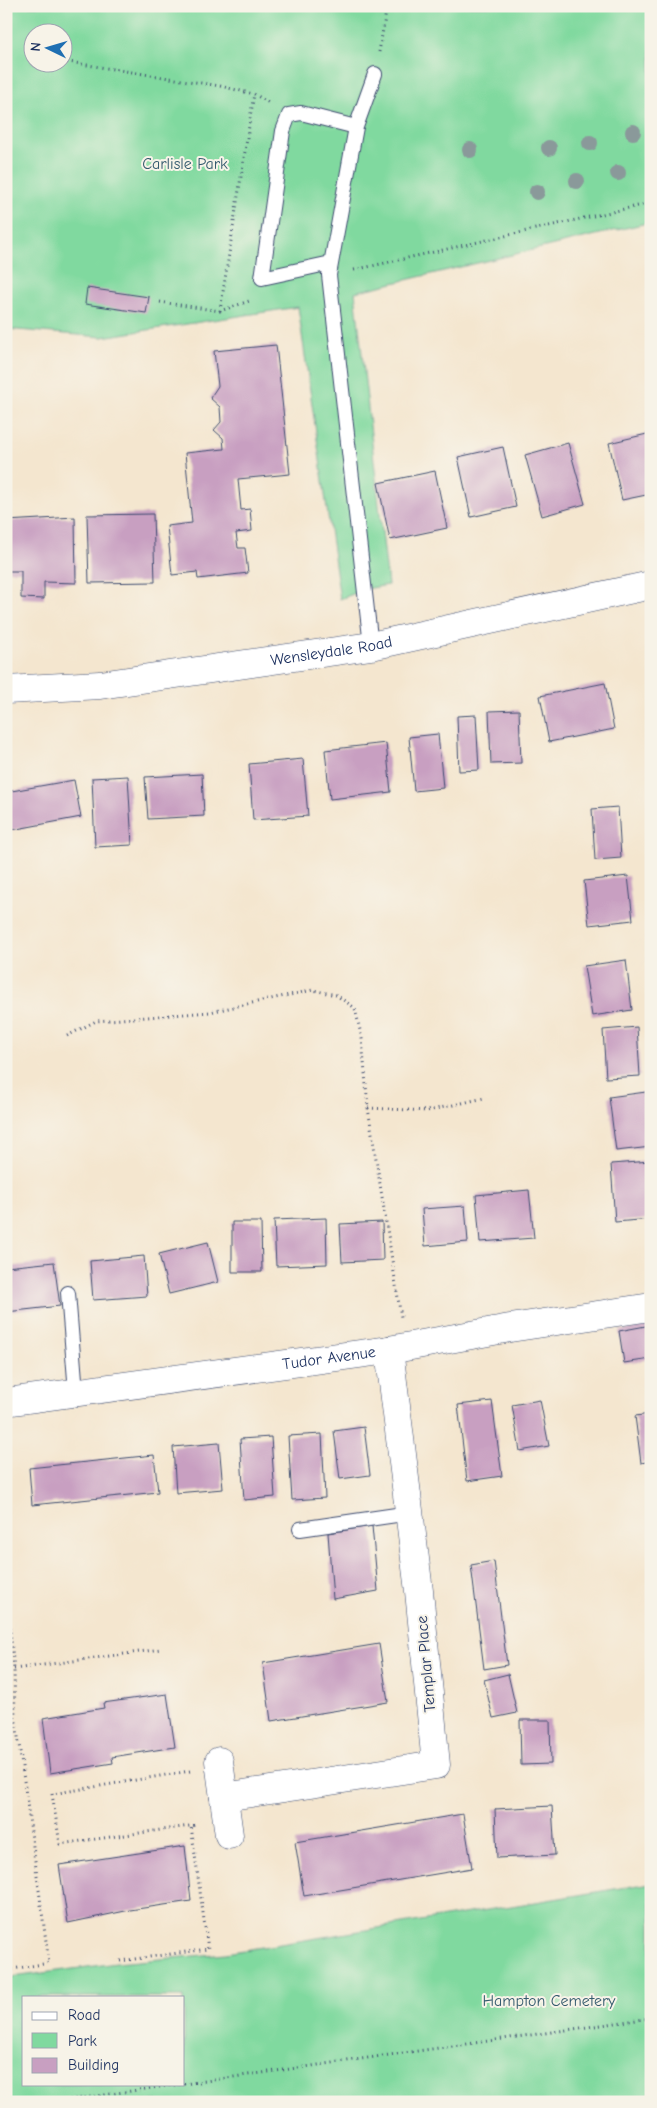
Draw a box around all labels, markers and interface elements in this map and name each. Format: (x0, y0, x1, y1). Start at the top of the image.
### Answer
north arrow (22, 22, 72, 72)
text: N (27, 42, 44, 52)
park label: Carlisle Park (142, 155, 228, 173)
street label: Wensleydale Road (269, 633, 394, 669)
street label: Tudor Avenue (281, 1343, 377, 1373)
street label: Templar Place (413, 1615, 439, 1713)
park label: Hampton Cemetery (483, 1992, 616, 2010)
legend (22, 1996, 185, 2086)
text: Road (68, 2006, 100, 2024)
text: Park (68, 2032, 97, 2050)
text: Building (68, 2056, 119, 2074)

